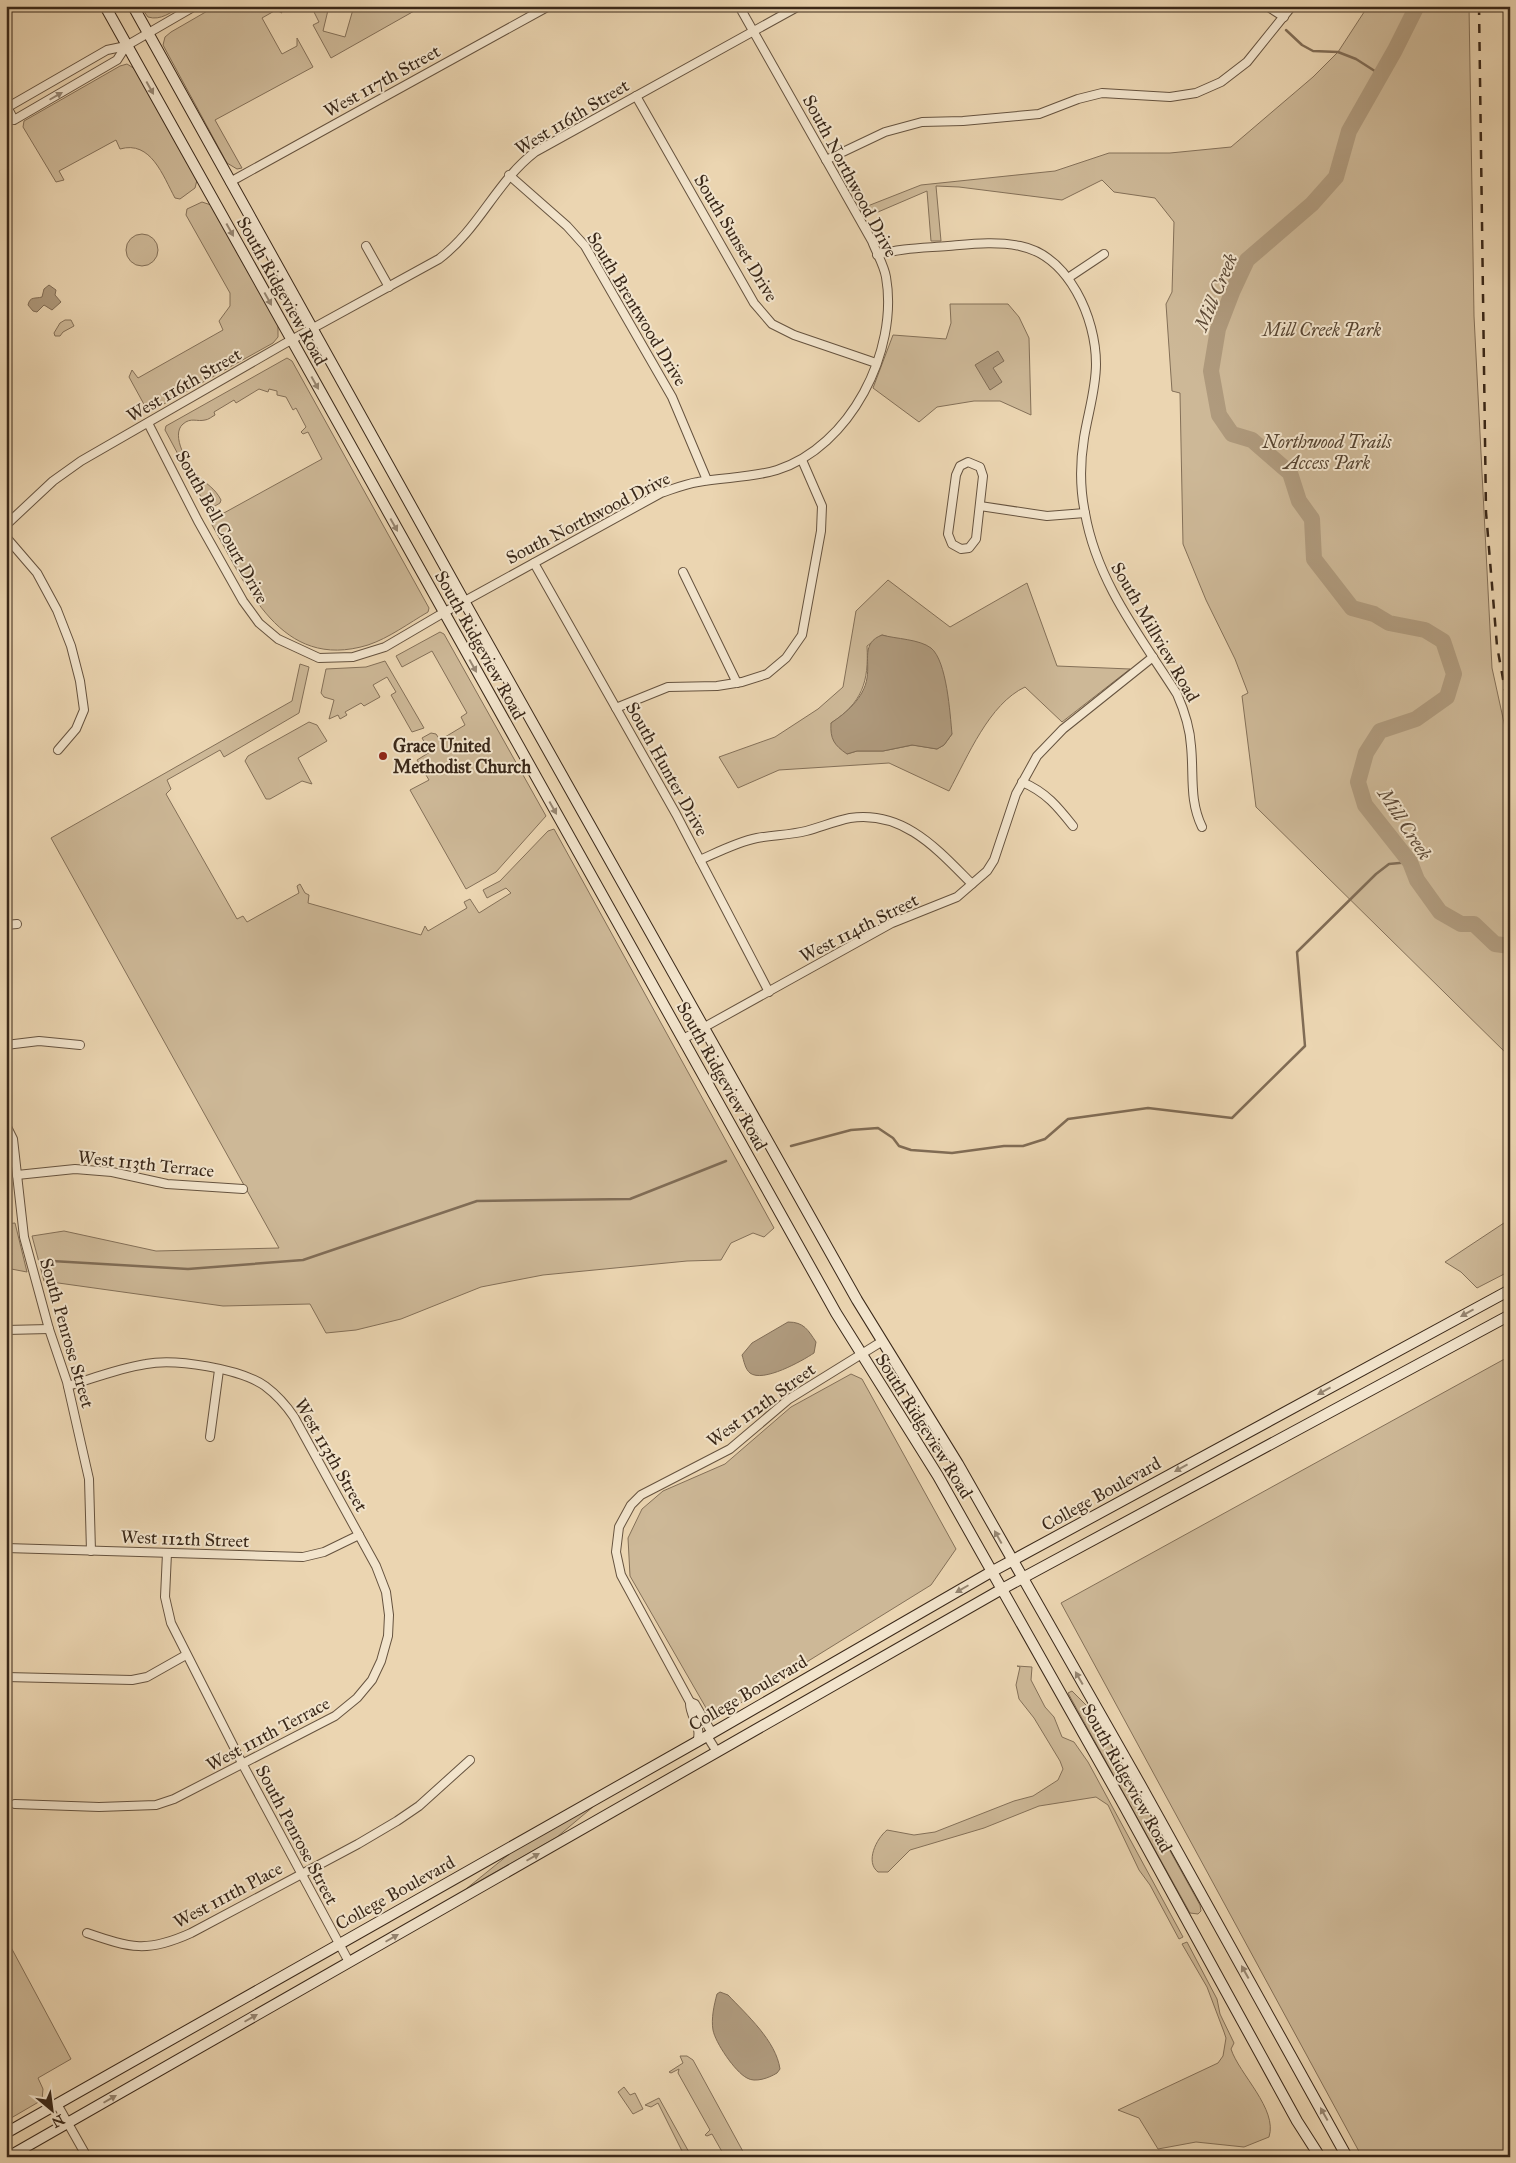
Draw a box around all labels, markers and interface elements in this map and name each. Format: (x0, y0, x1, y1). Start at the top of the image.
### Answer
street label: West 117th Street (320, 40, 444, 122)
street label: West 116th Street (511, 74, 633, 160)
one-way arrow (146, 81, 154, 96)
one-way arrow (50, 91, 63, 100)
street label: South Northwood Drive (798, 91, 902, 261)
street label: South Sunset Drive (689, 170, 783, 306)
street label: South Ridgeview Road (231, 213, 332, 370)
one-way arrow (225, 223, 234, 237)
street label: South Brentwood Drive (582, 228, 692, 390)
water label: Mill Creek (1189, 250, 1243, 336)
one-way arrow (264, 292, 272, 306)
park label: Mill Creek Park (1261, 319, 1381, 341)
street label: West 116th Street (123, 343, 246, 427)
one-way arrow (310, 376, 319, 389)
park label: Northwood Trails Access Park (1262, 431, 1392, 474)
street label: South Bell Court Drive (171, 446, 273, 608)
street label: South Northwood Drive (502, 467, 674, 569)
one-way arrow (390, 517, 398, 532)
street label: South Millview Road (1106, 558, 1204, 706)
street label: South Ridgeview Road (429, 567, 530, 724)
one-way arrow (469, 659, 477, 674)
street label: South Hunter Drive (621, 698, 713, 840)
place label: Grace United Methodist Church (393, 735, 532, 778)
marker: Grace United Methodist Church (377, 750, 389, 762)
water label: Mill Creek (1372, 782, 1437, 865)
one-way arrow (548, 801, 557, 815)
street label: West 114th Street (796, 888, 922, 967)
street label: South Ridgeview Road (671, 998, 772, 1155)
street label: West 113th Terrace (77, 1146, 215, 1182)
street label: South Penrose Street (35, 1255, 99, 1411)
one-way arrow (1460, 1309, 1474, 1317)
street label: South Ridgeview Road (870, 1349, 978, 1503)
street label: West 112th Street (702, 1358, 820, 1452)
one-way arrow (1317, 1387, 1331, 1395)
street label: West 113th Street (290, 1394, 373, 1516)
street label: College Boulevard (1037, 1452, 1165, 1537)
one-way arrow (1175, 1464, 1188, 1473)
street label: West 112th Street (120, 1526, 250, 1552)
one-way arrow (994, 1530, 1003, 1544)
one-way arrow (956, 1584, 969, 1593)
street label: College Boulevard (685, 1650, 812, 1737)
one-way arrow (1075, 1671, 1083, 1686)
street label: West 111th Terrace (202, 1692, 334, 1776)
street label: South Ridgeview Road (1076, 1700, 1177, 1857)
street label: South Penrose Street (251, 1761, 343, 1909)
street label: College Boulevard (331, 1851, 459, 1936)
one-way arrow (526, 1853, 541, 1861)
street label: West 111th Place (170, 1857, 286, 1933)
one-way arrow (385, 1933, 399, 1942)
one-way arrow (1240, 1966, 1249, 1979)
one-way arrow (244, 2014, 258, 2023)
north arrow (28, 2086, 78, 2136)
one-way arrow (103, 2094, 116, 2103)
one-way arrow (1319, 2108, 1328, 2121)
text: N (49, 2111, 67, 2131)

